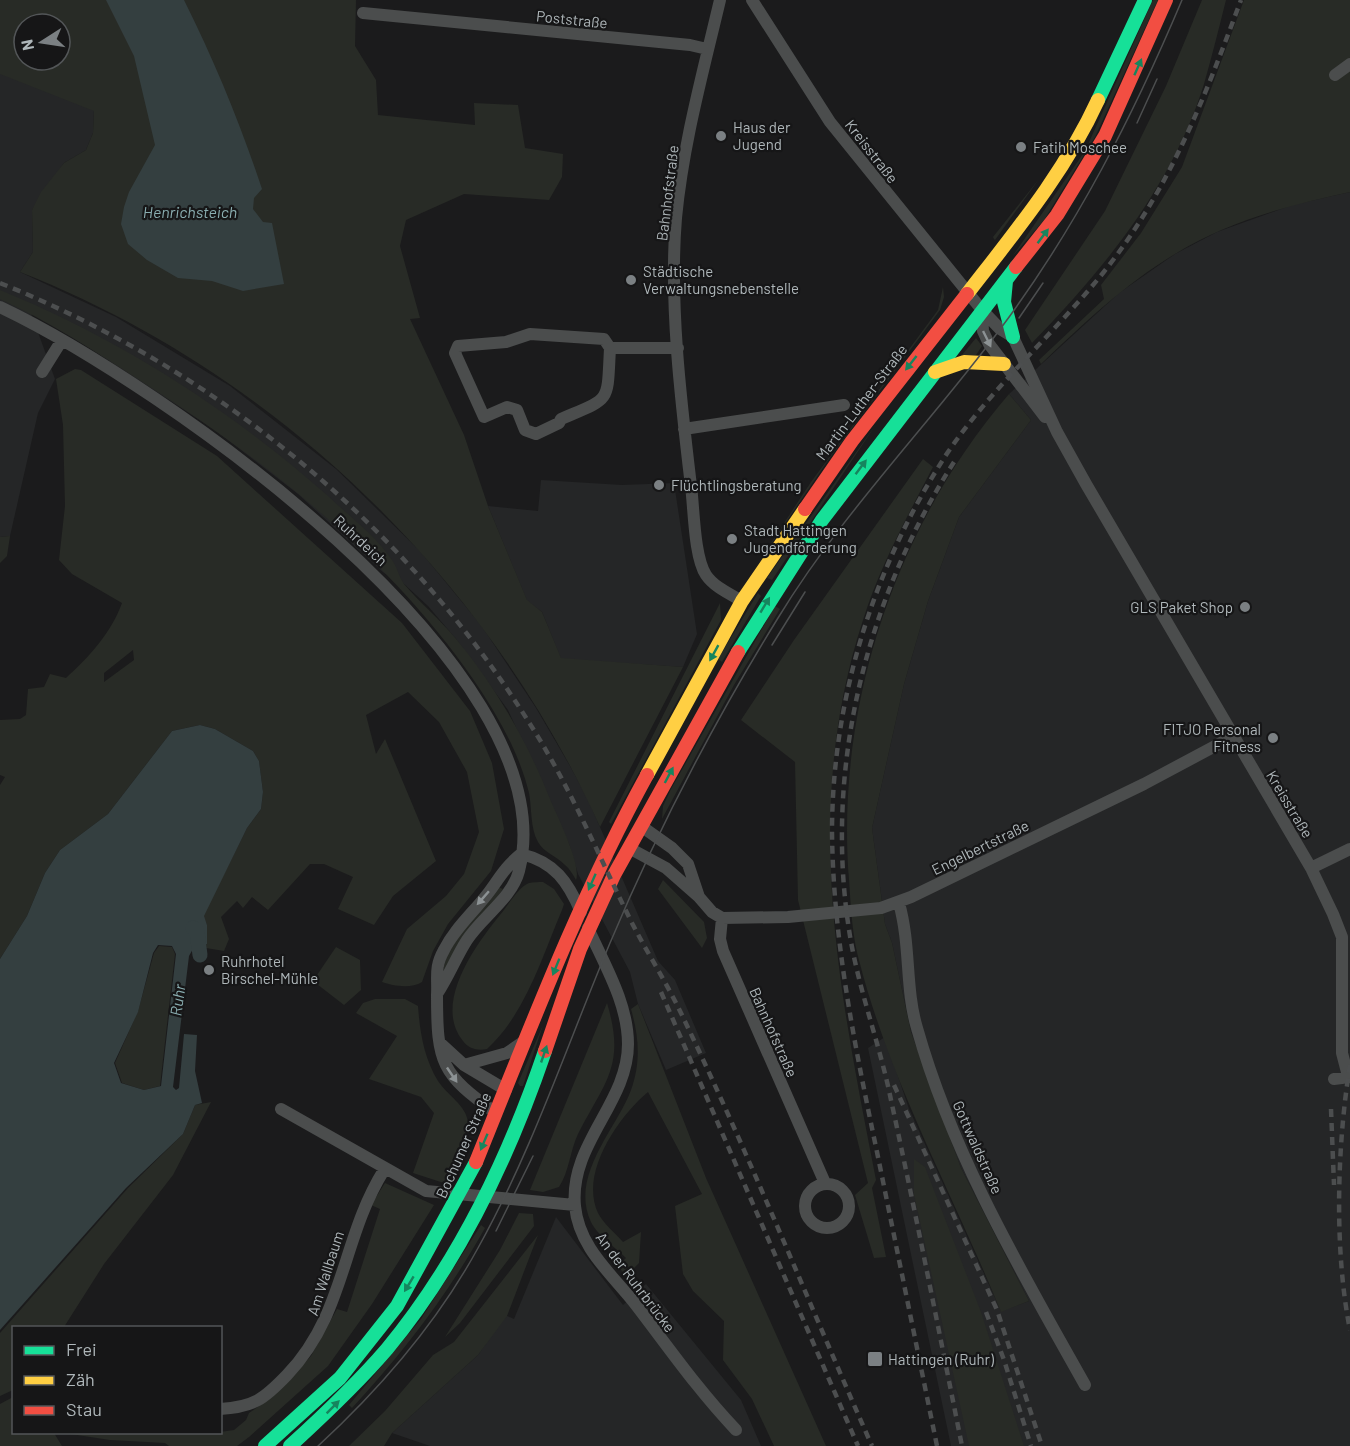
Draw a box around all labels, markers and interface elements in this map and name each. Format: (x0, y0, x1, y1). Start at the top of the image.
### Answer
street label: Poststraße (535, 6, 609, 32)
north arrow (12, 12, 72, 72)
text: N (16, 38, 37, 52)
one-way arrow (1134, 58, 1143, 75)
street label: Kreisstraße (842, 116, 902, 186)
place label: Haus der Jugend (733, 118, 791, 153)
marker: Haus der Jugend (714, 129, 728, 143)
place label: Fatih Moschee (1033, 138, 1127, 156)
marker: Fatih Moschee (1014, 140, 1028, 154)
street label: Bahnhofstraße (652, 144, 682, 242)
water label: Henrichsteich (143, 202, 237, 221)
one-way arrow (1036, 228, 1049, 244)
place label: Städtische Verwaltungsnebenstelle (643, 262, 799, 297)
marker: Städtische Verwaltungsnebenstelle (624, 273, 638, 287)
one-way arrow (982, 330, 992, 348)
street label: Martin-Luther-Straße (812, 341, 910, 463)
one-way arrow (905, 355, 918, 370)
one-way arrow (855, 460, 867, 475)
place label: Flüchtlingsberatung (671, 476, 802, 494)
marker: Flüchtlingsberatung (652, 478, 666, 492)
street label: Ruhrdeich (331, 511, 391, 569)
place label: Stadt Hattingen Jugendförderung (744, 521, 857, 556)
marker: Stadt Hattingen Jugendförderung (725, 532, 739, 546)
one-way arrow (760, 597, 771, 613)
place label: GLS Paket Shop (1130, 598, 1233, 616)
marker: GLS Paket Shop (1238, 600, 1252, 614)
one-way arrow (709, 645, 719, 662)
place label: FITJO Personal Fitness (1163, 720, 1261, 755)
marker: FITJO Personal Fitness (1266, 731, 1280, 745)
one-way arrow (664, 766, 674, 783)
street label: Kreisstraße (1263, 767, 1317, 841)
street label: Engelbertstraße (928, 816, 1032, 878)
one-way arrow (587, 874, 597, 892)
one-way arrow (477, 890, 490, 905)
place label: Ruhrhotel Birschel-Mühle (221, 952, 318, 987)
one-way arrow (551, 958, 561, 976)
marker: Ruhrhotel Birschel-Mühle (202, 963, 216, 977)
water label: Ruhr (165, 982, 189, 1017)
street label: Bahnhofstraße (746, 984, 802, 1080)
one-way arrow (539, 1045, 549, 1063)
one-way arrow (446, 1066, 458, 1082)
street label: Bochumer Straße (432, 1089, 494, 1201)
street label: Gottwaldstraße (949, 1098, 1007, 1196)
one-way arrow (479, 1133, 488, 1151)
street label: Am Wallbaum (303, 1228, 347, 1318)
street label: An der Ruhrbrücke (593, 1229, 679, 1335)
one-way arrow (404, 1276, 414, 1293)
legend (12, 1326, 222, 1434)
text: Frei (66, 1338, 97, 1360)
marker: Hattingen (Ruhr) (866, 1350, 884, 1368)
place label: Hattingen (Ruhr) (888, 1350, 994, 1368)
text: Zäh (66, 1368, 95, 1390)
text: Stau (66, 1398, 102, 1420)
one-way arrow (326, 1400, 340, 1414)

